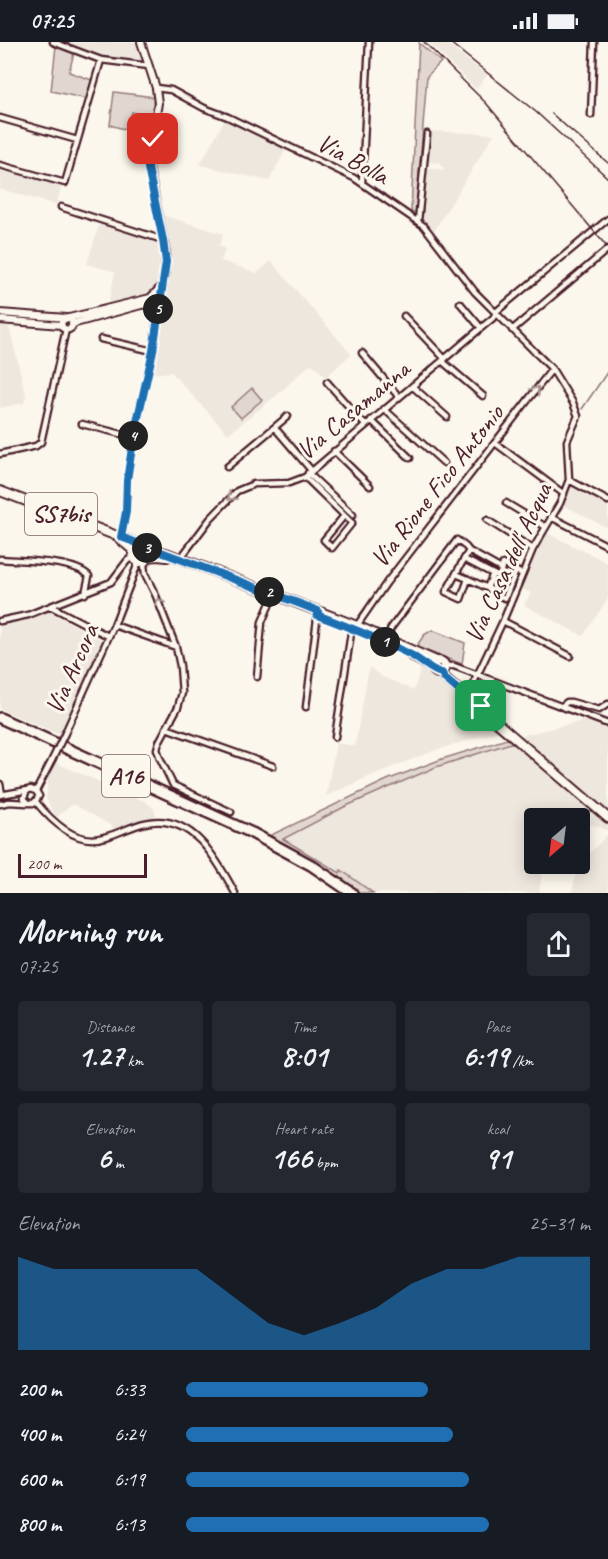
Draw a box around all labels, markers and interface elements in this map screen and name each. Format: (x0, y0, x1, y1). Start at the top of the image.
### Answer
text: 07:25 (30, 7, 74, 35)
pin (127, 113, 178, 164)
icon: check (136, 122, 169, 155)
street label: Via Bolla (311, 126, 396, 193)
pin: 5 (143, 294, 173, 324)
text: 5 (155, 299, 161, 319)
street label: Via Casamanna (289, 351, 418, 467)
one-way arrow (529, 385, 540, 396)
street label: Via Rione Fico Antonio (363, 397, 512, 574)
pin: 4 (118, 421, 148, 451)
text: 4 (129, 426, 137, 446)
street label: Via Casa dell' Acqua (456, 476, 560, 648)
one-way arrow (227, 490, 238, 501)
road number: SS7bis (25, 493, 97, 535)
pin: 3 (132, 533, 162, 563)
text: 3 (143, 538, 151, 558)
pin: 2 (254, 577, 284, 607)
text: 2 (265, 582, 273, 602)
one-way arrow (153, 598, 166, 608)
street label: Via Arcora (38, 617, 107, 719)
pin: 1 (370, 627, 400, 657)
text: 1 (381, 632, 389, 652)
pin (455, 680, 506, 731)
icon: arrive (464, 689, 497, 722)
road number: A16 (102, 755, 150, 797)
north arrow (524, 808, 590, 874)
map controls (524, 808, 590, 874)
scale bar (18, 851, 147, 878)
text: 200 m (27, 854, 61, 874)
text: Morning run (18, 910, 162, 952)
button: share (527, 913, 590, 976)
text: 07:25 (18, 954, 58, 979)
text: Distance (86, 1017, 134, 1037)
text: Time (292, 1017, 316, 1037)
text: Pace (485, 1017, 510, 1037)
text: 1.27 (77, 1037, 124, 1075)
text: 8:01 (281, 1037, 327, 1075)
text: 6:19 (462, 1037, 509, 1075)
text: km (124, 1051, 143, 1071)
text: /km (509, 1051, 533, 1071)
text: Elevation (86, 1119, 135, 1139)
text: Heart rate (275, 1119, 333, 1139)
text: kcal (487, 1119, 508, 1139)
text: 6 (97, 1139, 111, 1177)
text: 166 (270, 1139, 312, 1177)
text: 91 (484, 1139, 511, 1177)
text: m (111, 1153, 124, 1173)
text: bpm (312, 1153, 338, 1173)
text: Elevation (18, 1211, 80, 1236)
text: 25–31 m (529, 1211, 590, 1236)
text: 200 m (18, 1377, 61, 1402)
text: 6:33 (114, 1377, 145, 1402)
text: 400 m (18, 1422, 61, 1447)
text: 6:24 (114, 1422, 145, 1447)
text: 600 m (18, 1467, 62, 1492)
text: 6:19 (114, 1467, 145, 1492)
text: 800 m (18, 1512, 61, 1537)
text: 6:13 (114, 1512, 145, 1537)

